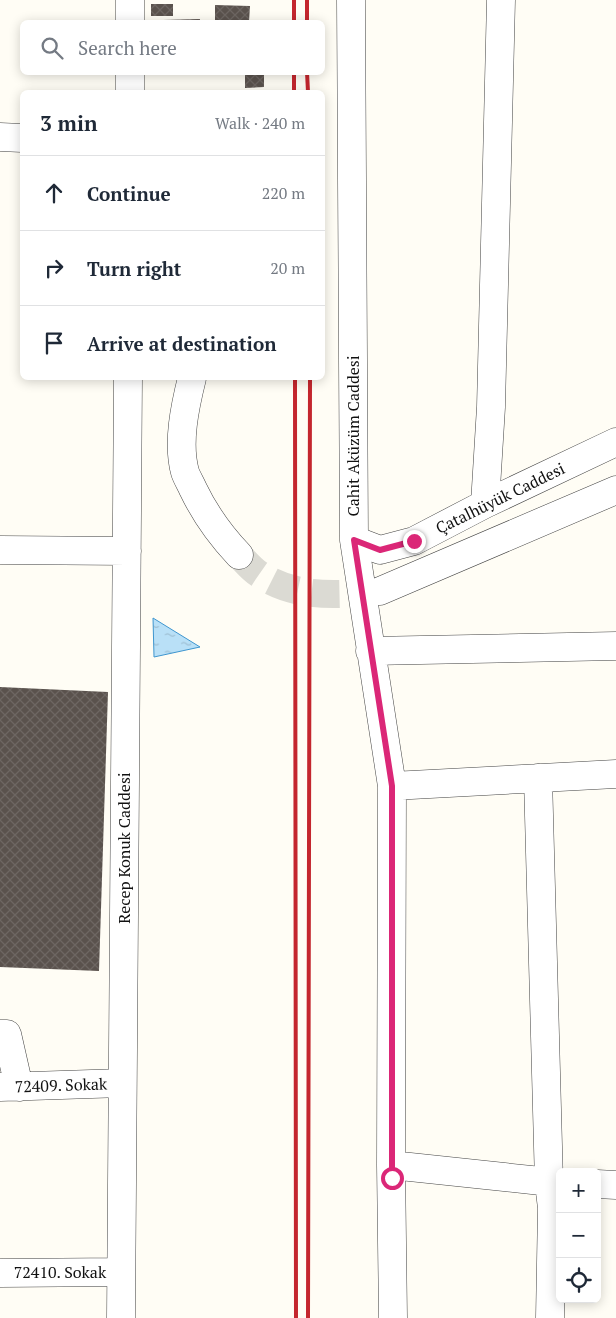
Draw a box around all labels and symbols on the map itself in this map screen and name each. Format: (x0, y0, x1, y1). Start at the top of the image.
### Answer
street label: Cahit Aküzüm Caddesi (342, 355, 364, 517)
street label: Çatalhüyük Caddesi (432, 457, 568, 539)
route end (403, 530, 426, 553)
street label: Recep Konuk Caddesi (113, 772, 135, 924)
street label: 72409. Sokak (14, 1072, 108, 1098)
route start (381, 1167, 404, 1190)
street label: 72410. Sokak (14, 1261, 107, 1283)

